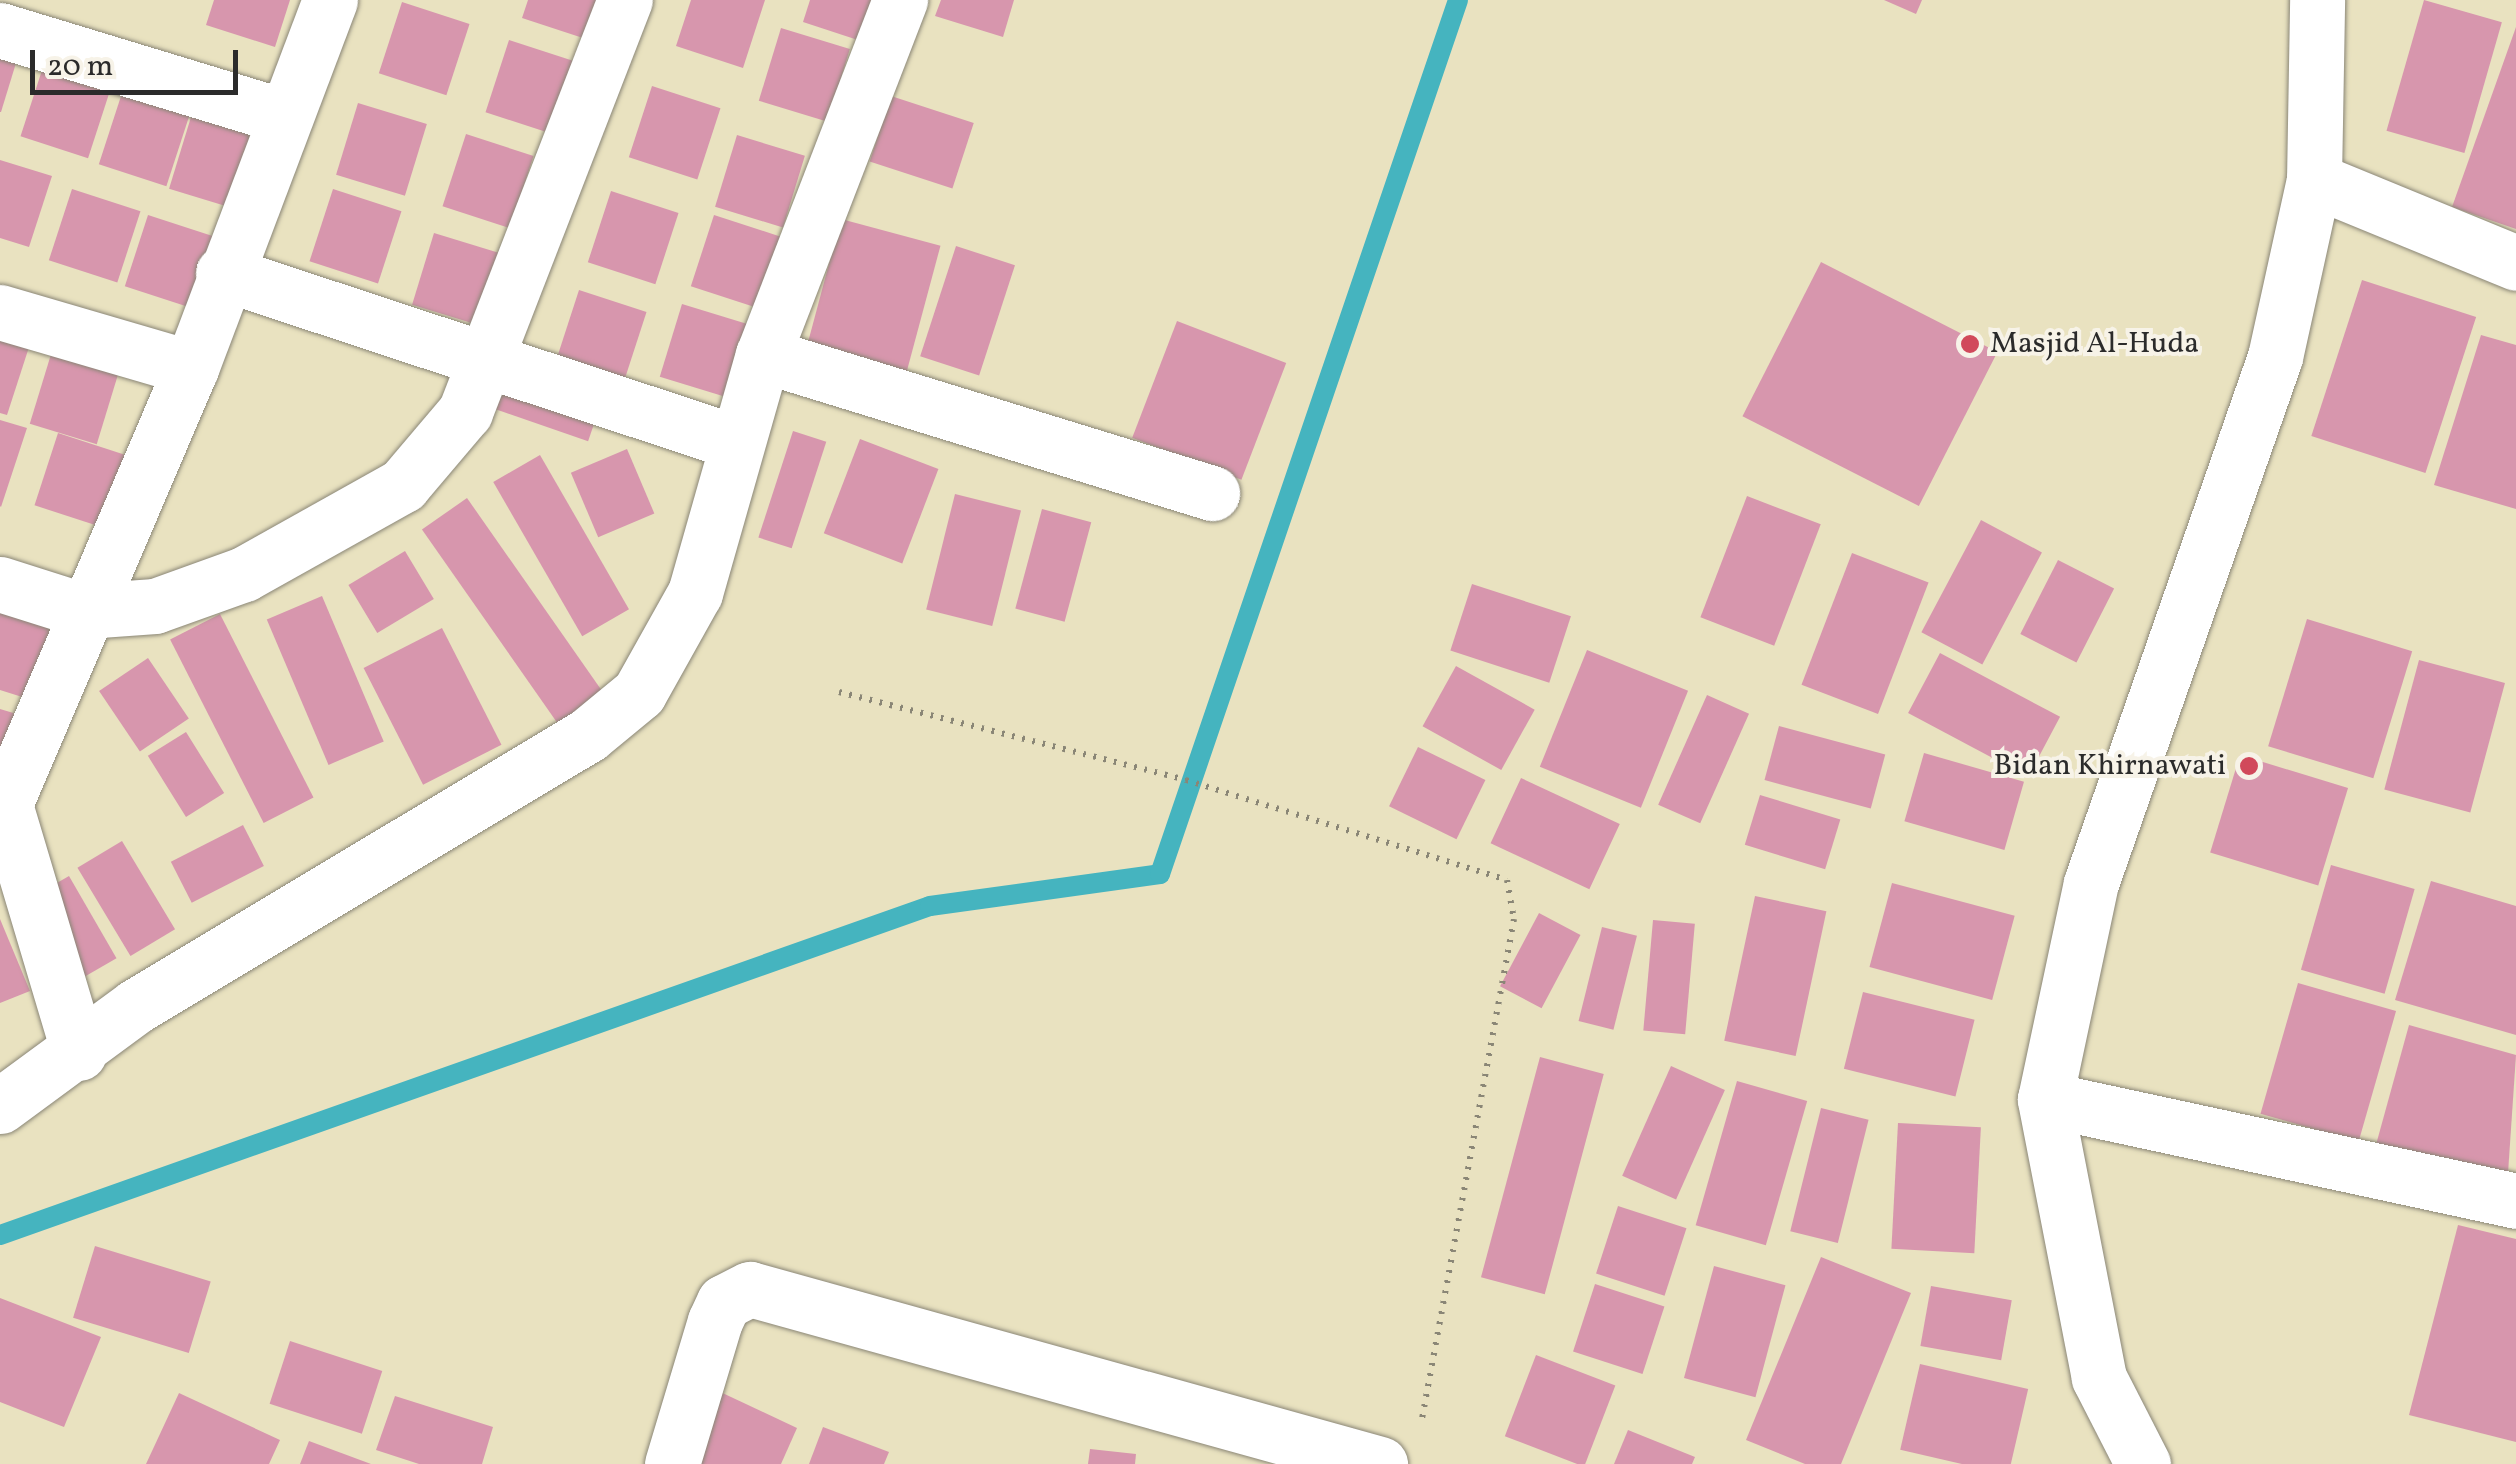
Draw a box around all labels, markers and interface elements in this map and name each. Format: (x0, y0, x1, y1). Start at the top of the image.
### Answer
scale bar (35, 30, 242, 92)
text: 20 m (47, 46, 113, 88)
place label: Masjid Al-Huda (1990, 326, 2199, 362)
marker: Masjid Al-Huda (1959, 333, 1981, 355)
place label: Bidan Khirnawati (1993, 748, 2226, 784)
marker: Bidan Khirnawati (2236, 753, 2262, 779)

